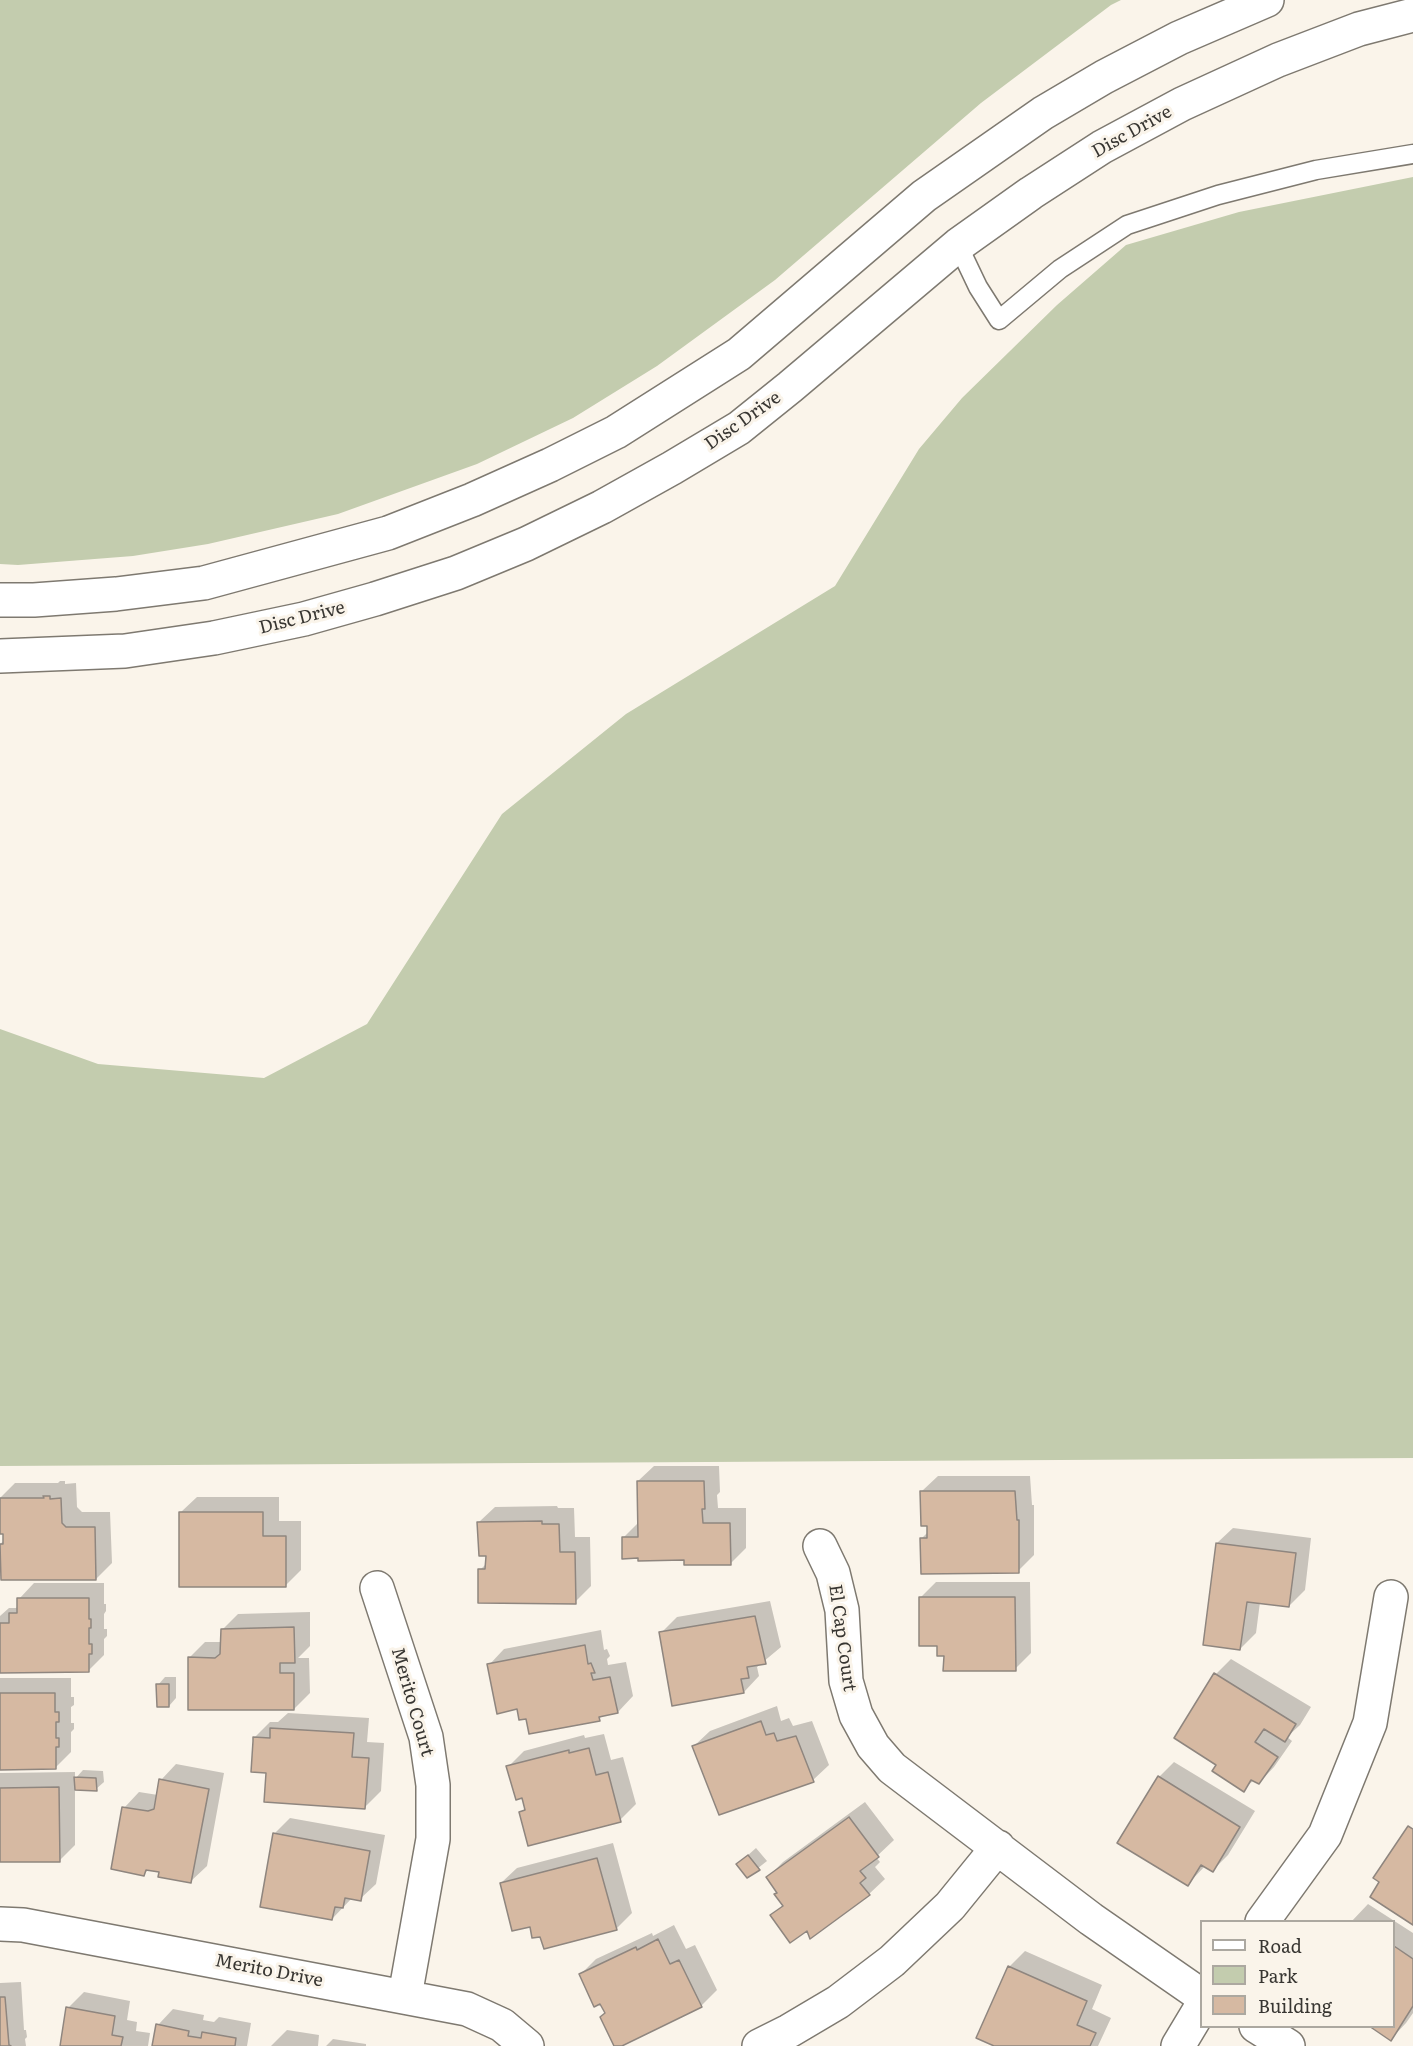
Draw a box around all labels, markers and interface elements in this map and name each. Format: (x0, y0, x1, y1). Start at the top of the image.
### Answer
street label: Disc Drive (1088, 101, 1176, 163)
street label: Disc Drive (701, 387, 785, 455)
street label: Disc Drive (257, 597, 347, 639)
street label: El Cap Court (824, 1583, 860, 1693)
street label: Merito Court (386, 1645, 438, 1759)
legend (1200, 1920, 1395, 2028)
text: Road (1258, 1932, 1302, 1959)
street label: Merito Drive (213, 1950, 325, 1992)
text: Park (1258, 1962, 1297, 1989)
text: Building (1258, 1992, 1332, 2019)

